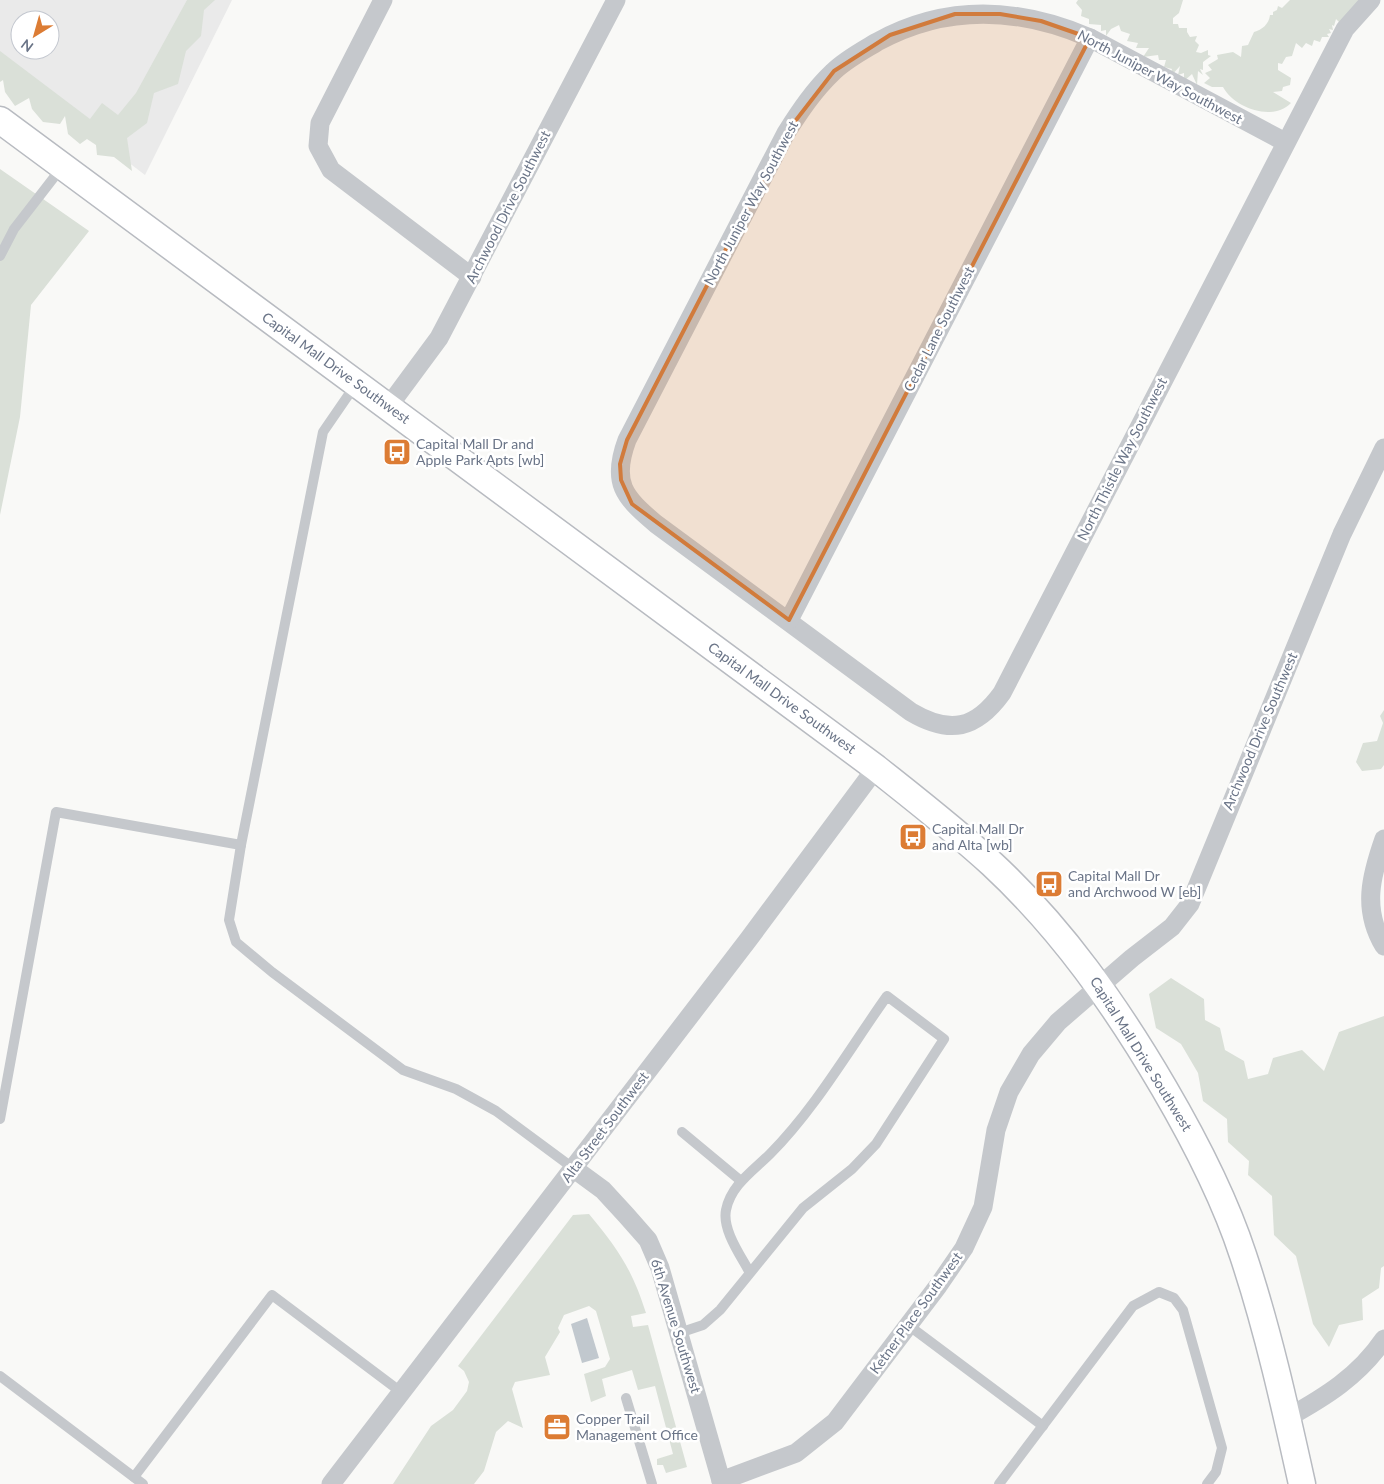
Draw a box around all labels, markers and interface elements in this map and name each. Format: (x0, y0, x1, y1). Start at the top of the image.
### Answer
north arrow (10, 10, 60, 60)
street label: North Juniper Way Southwest (1075, 26, 1245, 127)
text: N (17, 36, 36, 56)
street label: North Juniper Way Southwest (700, 118, 801, 288)
street label: Archwood Drive Southwest (462, 127, 554, 286)
street label: Cedar Lane Southwest (900, 263, 977, 394)
street label: Capital Mall Drive Southwest (259, 308, 414, 427)
street label: North Thistle Way Southwest (1073, 375, 1170, 543)
place label: Capital Mall Dr and Apple Park Apts [wb] (416, 435, 544, 468)
bus stop icon: Capital Mall Dr and Apple Park Apts [wb] (382, 437, 412, 467)
street label: Capital Mall Drive Southwest (705, 638, 860, 757)
street label: Archwood Drive Southwest (1219, 650, 1300, 812)
place label: Capital Mall Dr and Alta [wb] (932, 820, 1024, 853)
bus stop icon: Capital Mall Dr and Alta [wb] (898, 822, 928, 852)
place label: Capital Mall Dr and Archwood W [eb] (1068, 867, 1201, 900)
bus stop icon: Capital Mall Dr and Archwood W [eb] (1034, 869, 1064, 899)
street label: Capital Mall Drive Southwest (1087, 973, 1196, 1134)
street label: Alta Street Southwest (557, 1068, 652, 1185)
street label: Ketner Place Southwest (866, 1249, 965, 1377)
street label: 6th Avenue Southwest (648, 1257, 705, 1395)
place label: Copper Trail Management Office (576, 1410, 698, 1443)
office icon: Copper Trail Management Office (542, 1412, 572, 1442)

